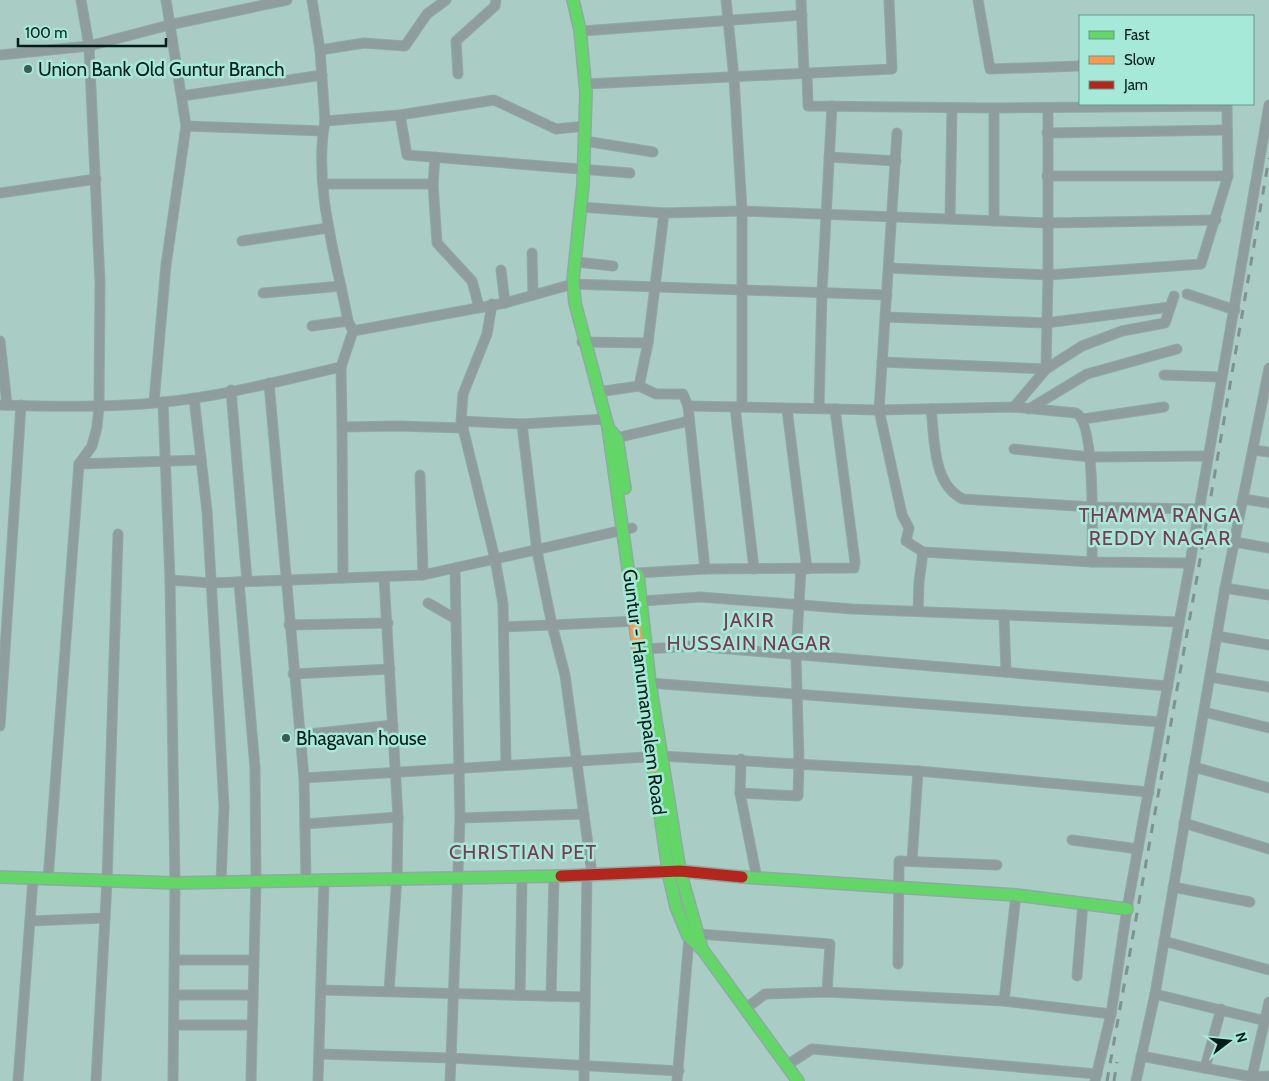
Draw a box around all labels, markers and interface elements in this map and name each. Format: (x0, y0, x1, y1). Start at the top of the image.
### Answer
scale bar (18, 15, 165, 47)
legend (1079, 15, 1254, 105)
text: 100 m (25, 24, 67, 42)
text: Fast (1124, 26, 1149, 44)
text: Slow (1124, 51, 1155, 69)
place label: Union Bank Old Guntur Branch (38, 58, 285, 81)
marker: Union Bank Old Guntur Branch (22, 63, 34, 75)
text: Jam (1123, 76, 1148, 94)
district label: THAMMA RANGA REDDY NAGAR (1079, 503, 1241, 550)
street label: Guntur - Hanumanpalem Road (618, 568, 671, 816)
district label: JAKIR HUSSAIN NAGAR (667, 608, 831, 655)
place label: Bhagavan house (296, 727, 427, 750)
marker: Bhagavan house (280, 732, 292, 744)
district label: CHRISTIAN PET (449, 840, 597, 864)
north arrow (1204, 1016, 1254, 1066)
text: N (1231, 1030, 1252, 1045)

